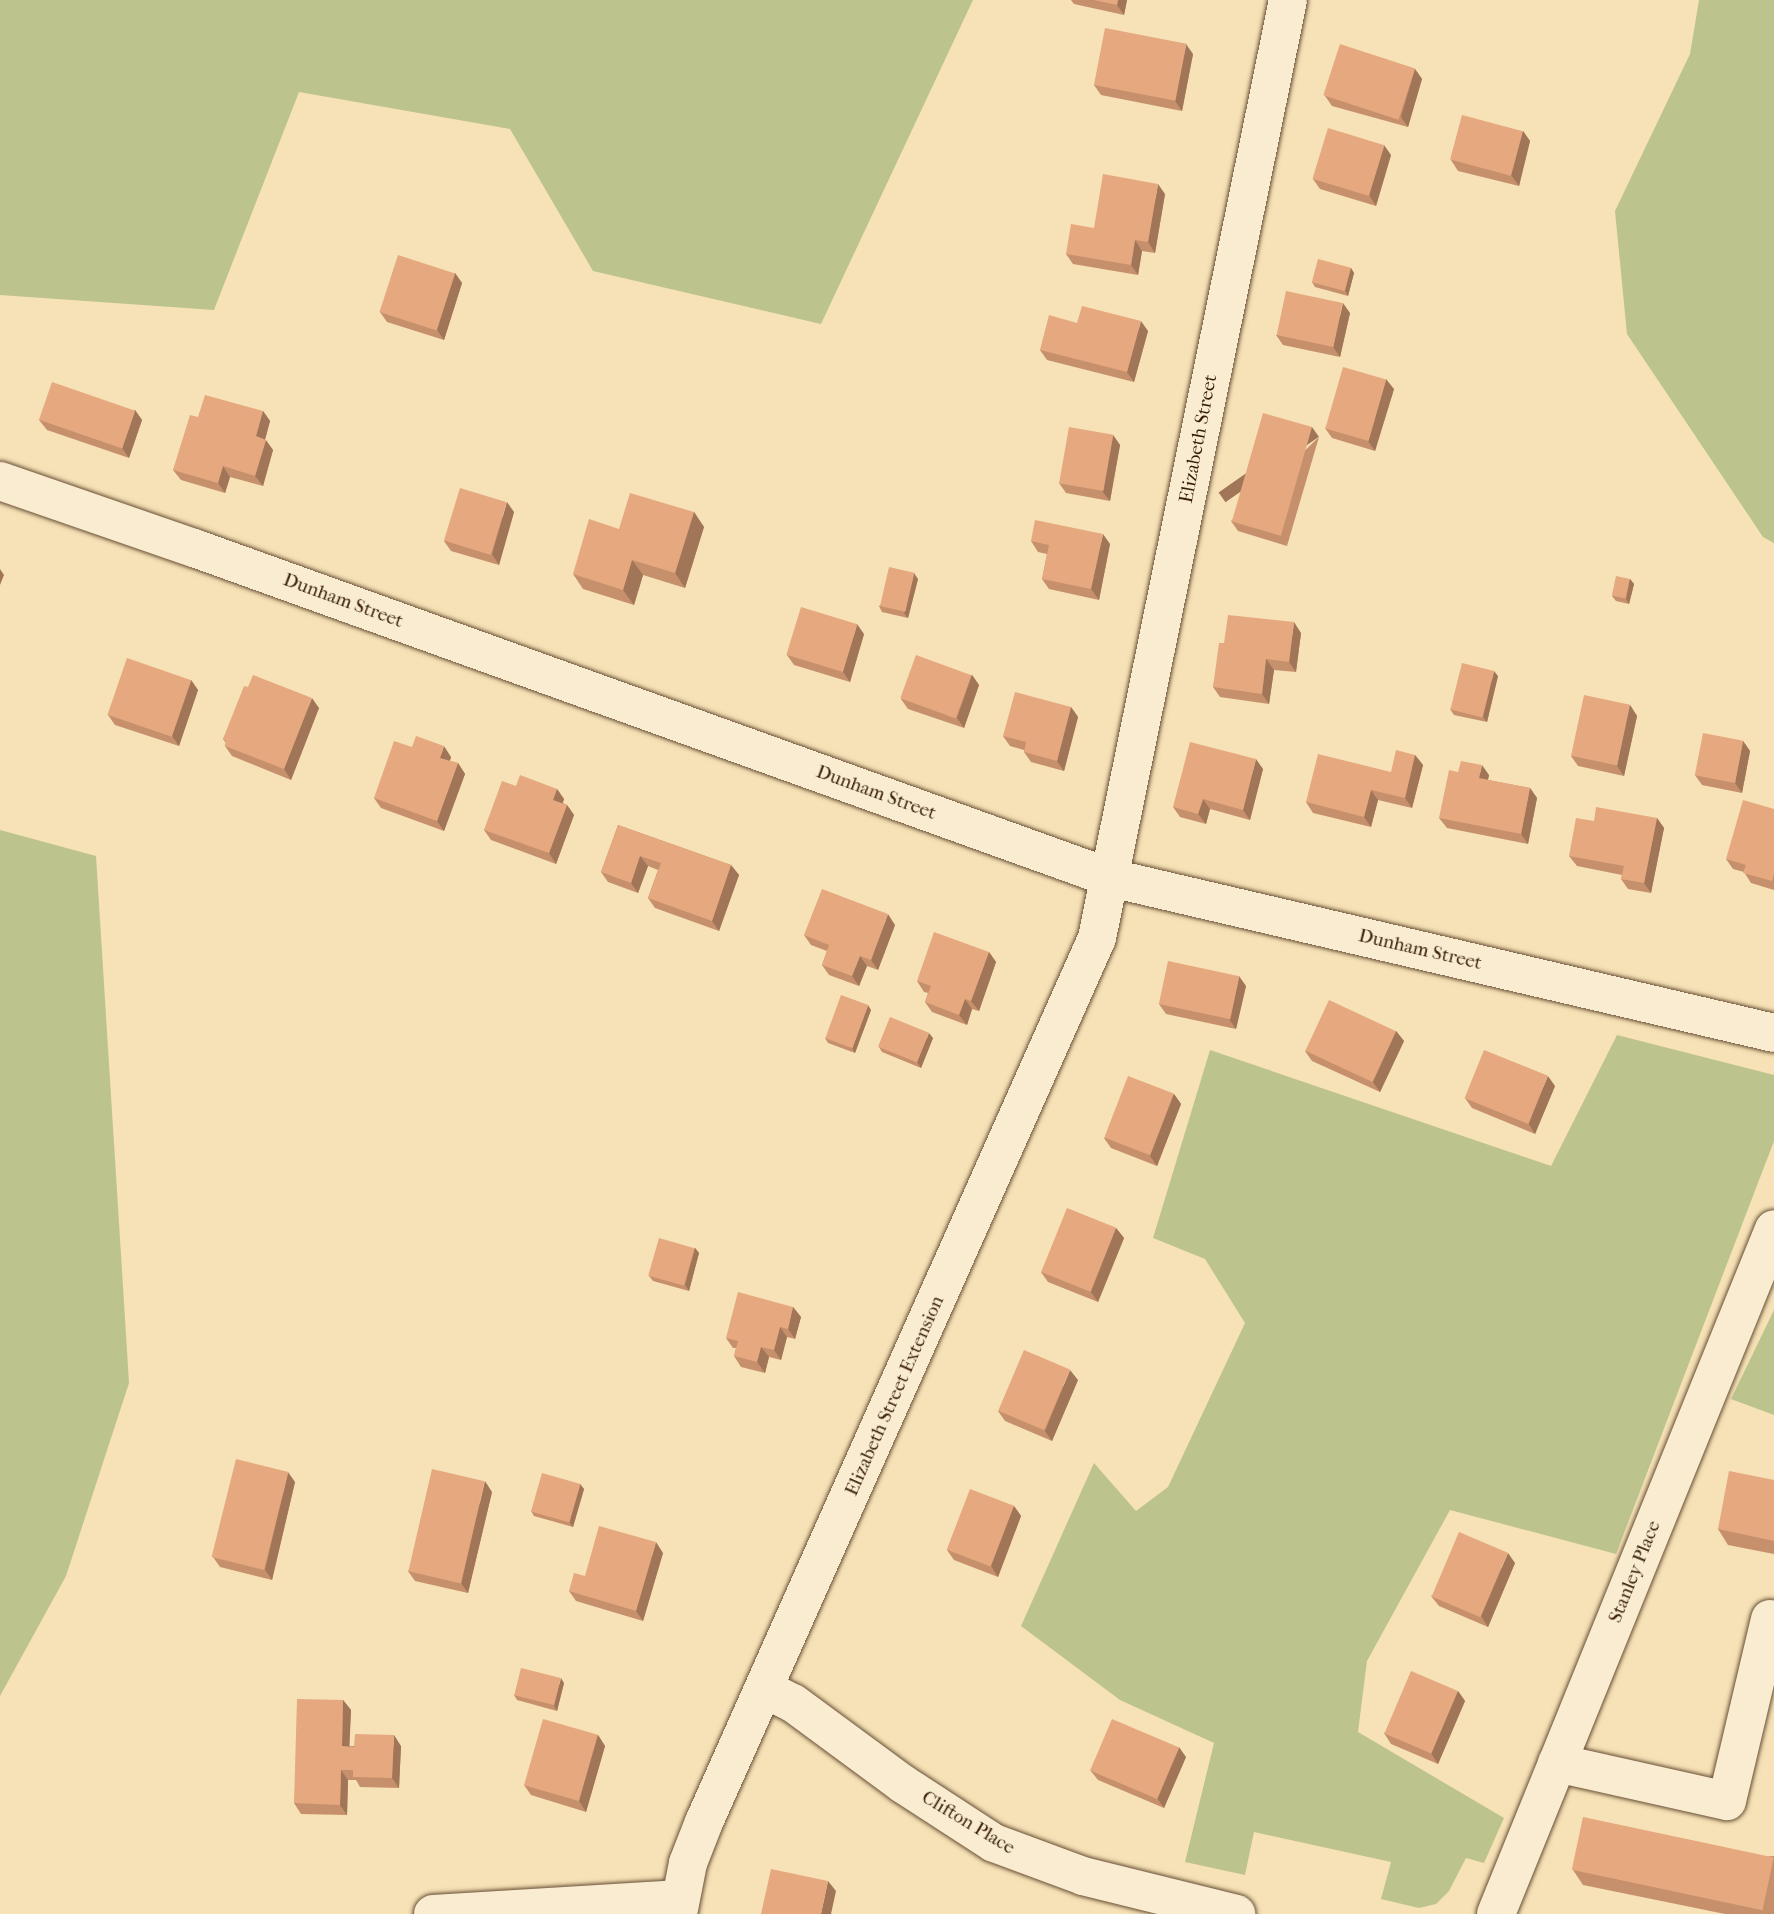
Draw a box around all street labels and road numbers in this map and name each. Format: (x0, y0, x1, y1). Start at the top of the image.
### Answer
street label: Elizabeth Street (1175, 373, 1223, 505)
street label: Dunham Street (280, 569, 406, 633)
street label: Dunham Street (813, 761, 939, 825)
street label: Dunham Street (1356, 925, 1484, 975)
street label: Elizabeth Street Extension (841, 1292, 949, 1500)
street label: Stanley Place (1604, 1518, 1666, 1626)
street label: Clifton Place (917, 1786, 1019, 1860)

